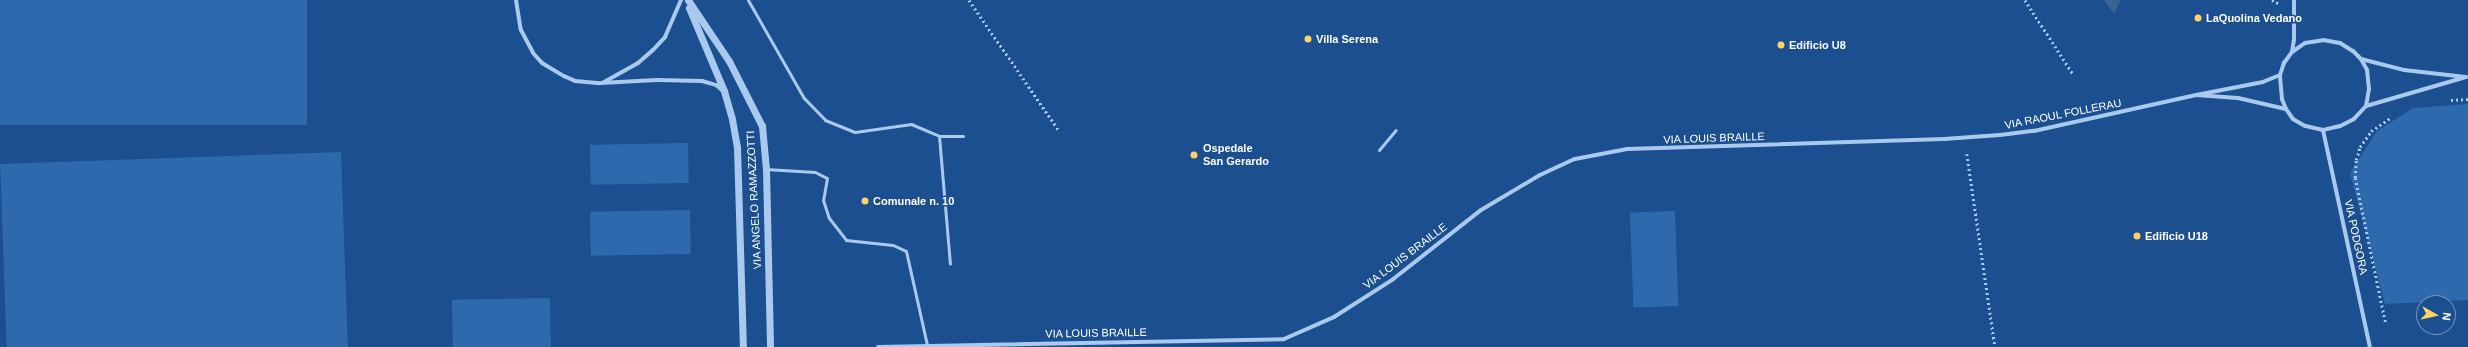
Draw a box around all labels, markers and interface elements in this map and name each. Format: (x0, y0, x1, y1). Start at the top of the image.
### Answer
place label: LaQuolina Vedano (2206, 11, 2302, 25)
marker: LaQuolina Vedano (2193, 13, 2203, 23)
place label: Villa Serena (1316, 32, 1378, 46)
marker: Villa Serena (1303, 34, 1313, 44)
place label: Edificio U8 (1789, 38, 1846, 52)
marker: Edificio U8 (1776, 40, 1786, 50)
street label: VIA RAOUL FOLLERAU (2003, 96, 2123, 132)
street label: VIA ANGELO RAMAZZOTTI (744, 130, 764, 270)
street label: VIA LOUIS BRAILLE (1663, 130, 1765, 146)
place label: Ospedale San Gerardo (1203, 142, 1269, 168)
marker: Ospedale San Gerardo (1188, 149, 1200, 161)
place label: Comunale n. 10 (873, 194, 954, 208)
marker: Comunale n. 10 (860, 196, 870, 206)
street label: VIA PODGORA (2342, 198, 2370, 276)
street label: VIA LOUIS BRAILLE (1360, 220, 1450, 292)
place label: Edificio U18 (2145, 229, 2208, 243)
marker: Edificio U18 (2132, 231, 2142, 241)
north arrow (2416, 295, 2456, 335)
text: N (2440, 312, 2453, 321)
street label: VIA LOUIS BRAILLE (1045, 326, 1147, 340)

